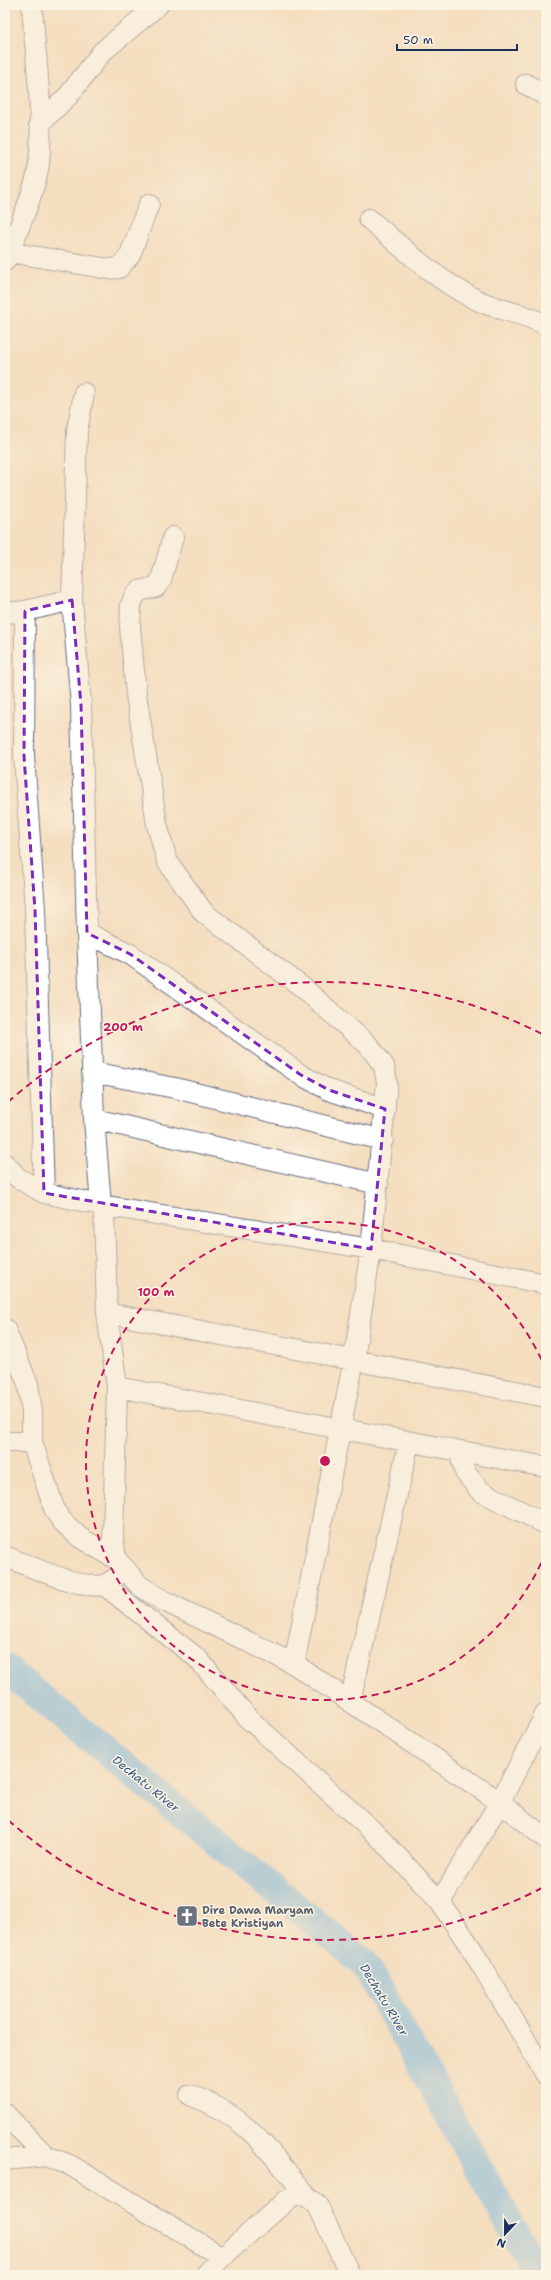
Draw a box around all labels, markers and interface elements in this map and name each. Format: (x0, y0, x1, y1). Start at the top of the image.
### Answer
scale bar (397, 26, 517, 52)
text: 50 m (403, 32, 433, 48)
text: 200 m (103, 1019, 143, 1035)
text: 100 m (138, 1284, 175, 1300)
centre of rings (318, 1454, 332, 1468)
water label: Dechatu River (109, 1752, 183, 1816)
church icon: Dire Dawa Maryam Bete Kristiyan (174, 1903, 200, 1929)
place label: Dire Dawa Maryam Bete Kristiyan (202, 1903, 314, 1931)
water label: Dechatu River (356, 1961, 412, 2040)
north arrow (485, 2214, 525, 2254)
text: N (494, 2234, 508, 2251)

